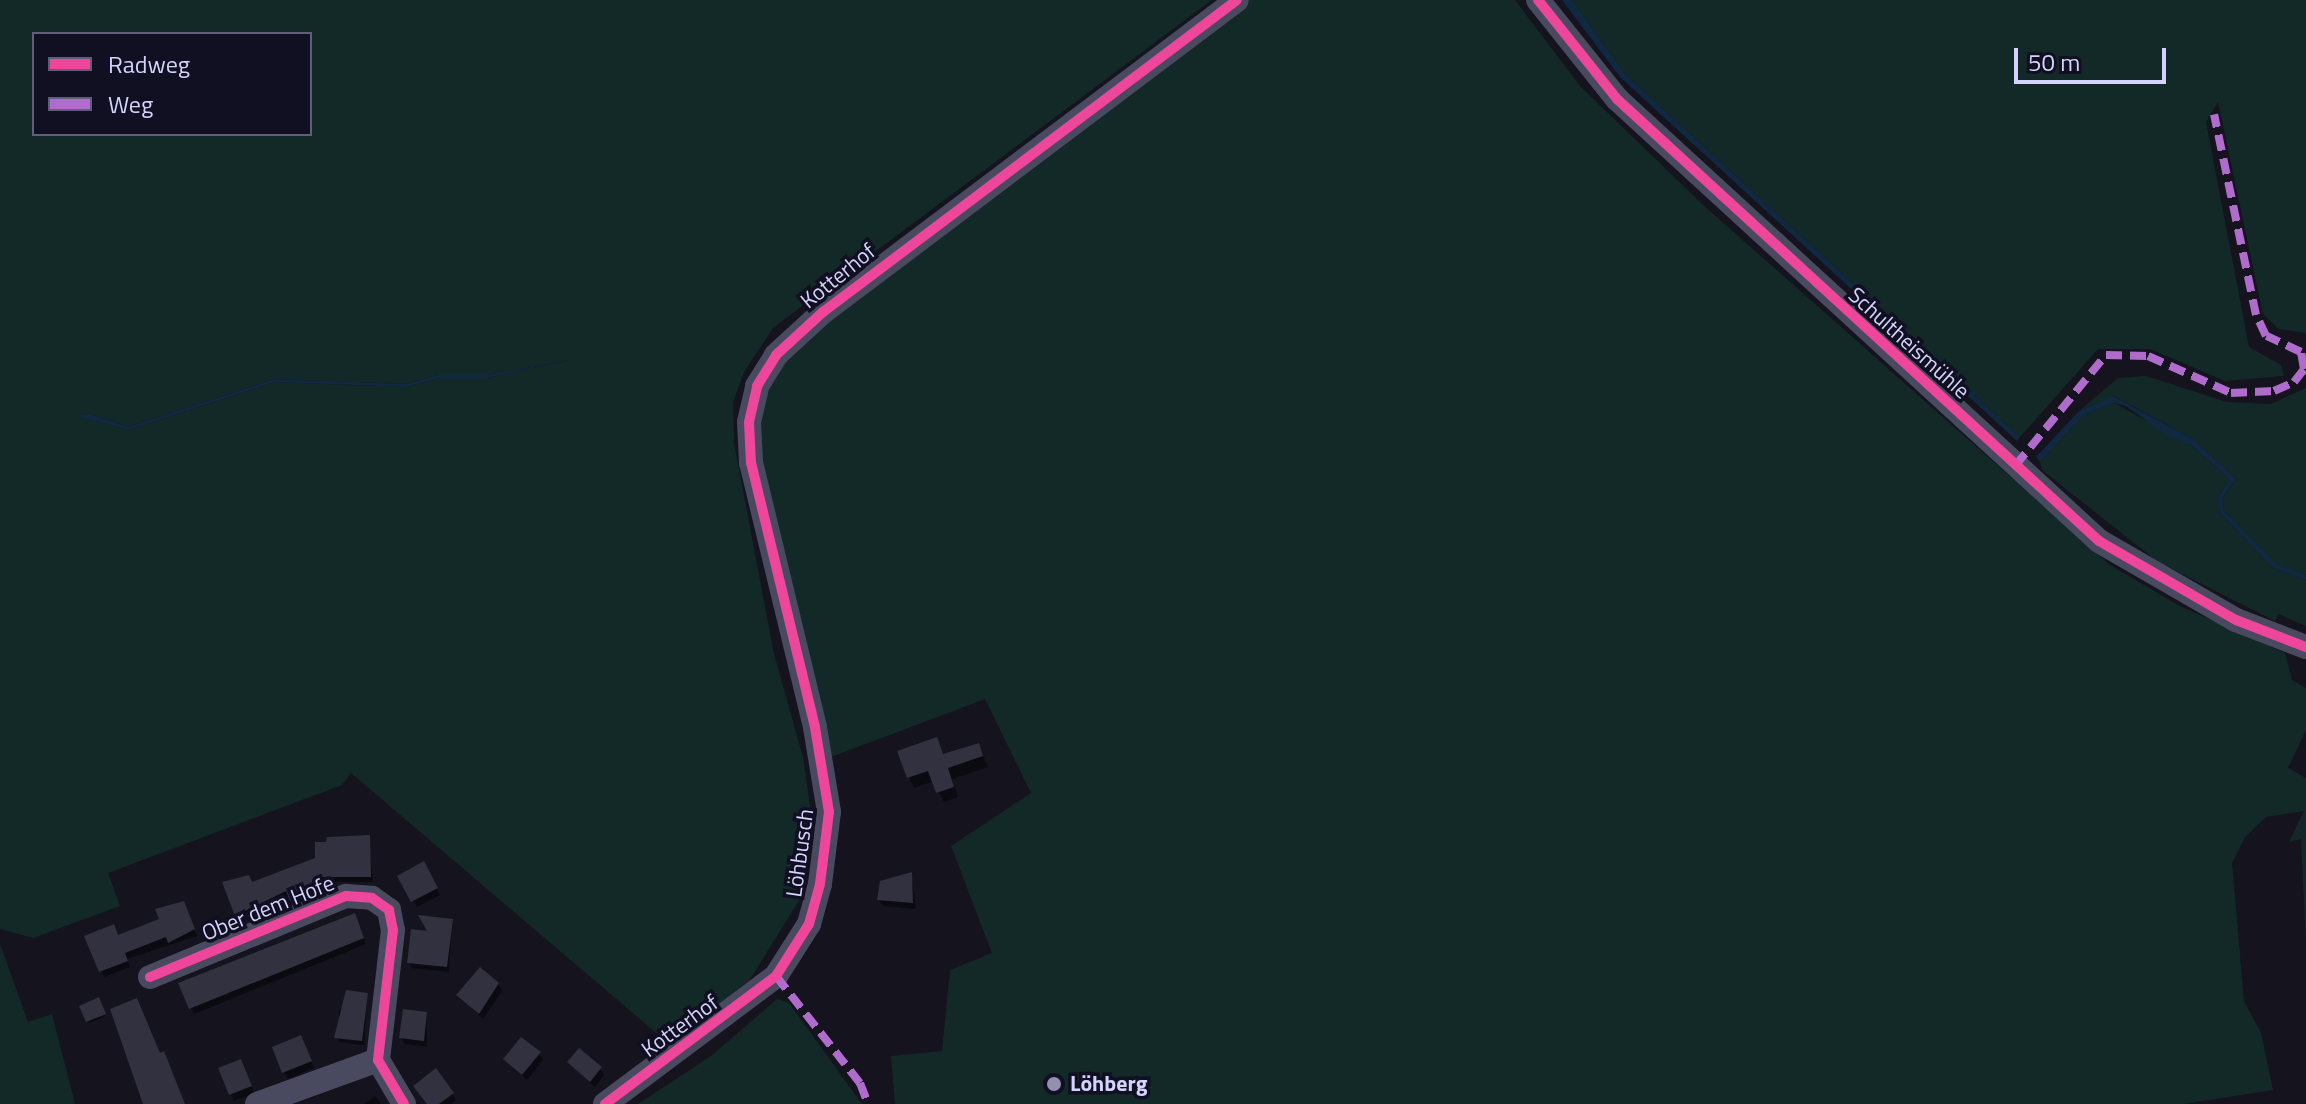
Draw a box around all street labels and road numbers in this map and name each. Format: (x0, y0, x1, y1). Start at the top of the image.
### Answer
street label: Kotterhof (795, 238, 881, 314)
street label: Schultheismühle (1843, 282, 1975, 404)
street label: Löhbusch (781, 807, 819, 899)
street label: Ober dem Hofe (198, 870, 338, 946)
street label: Kotterhof (636, 989, 724, 1063)

